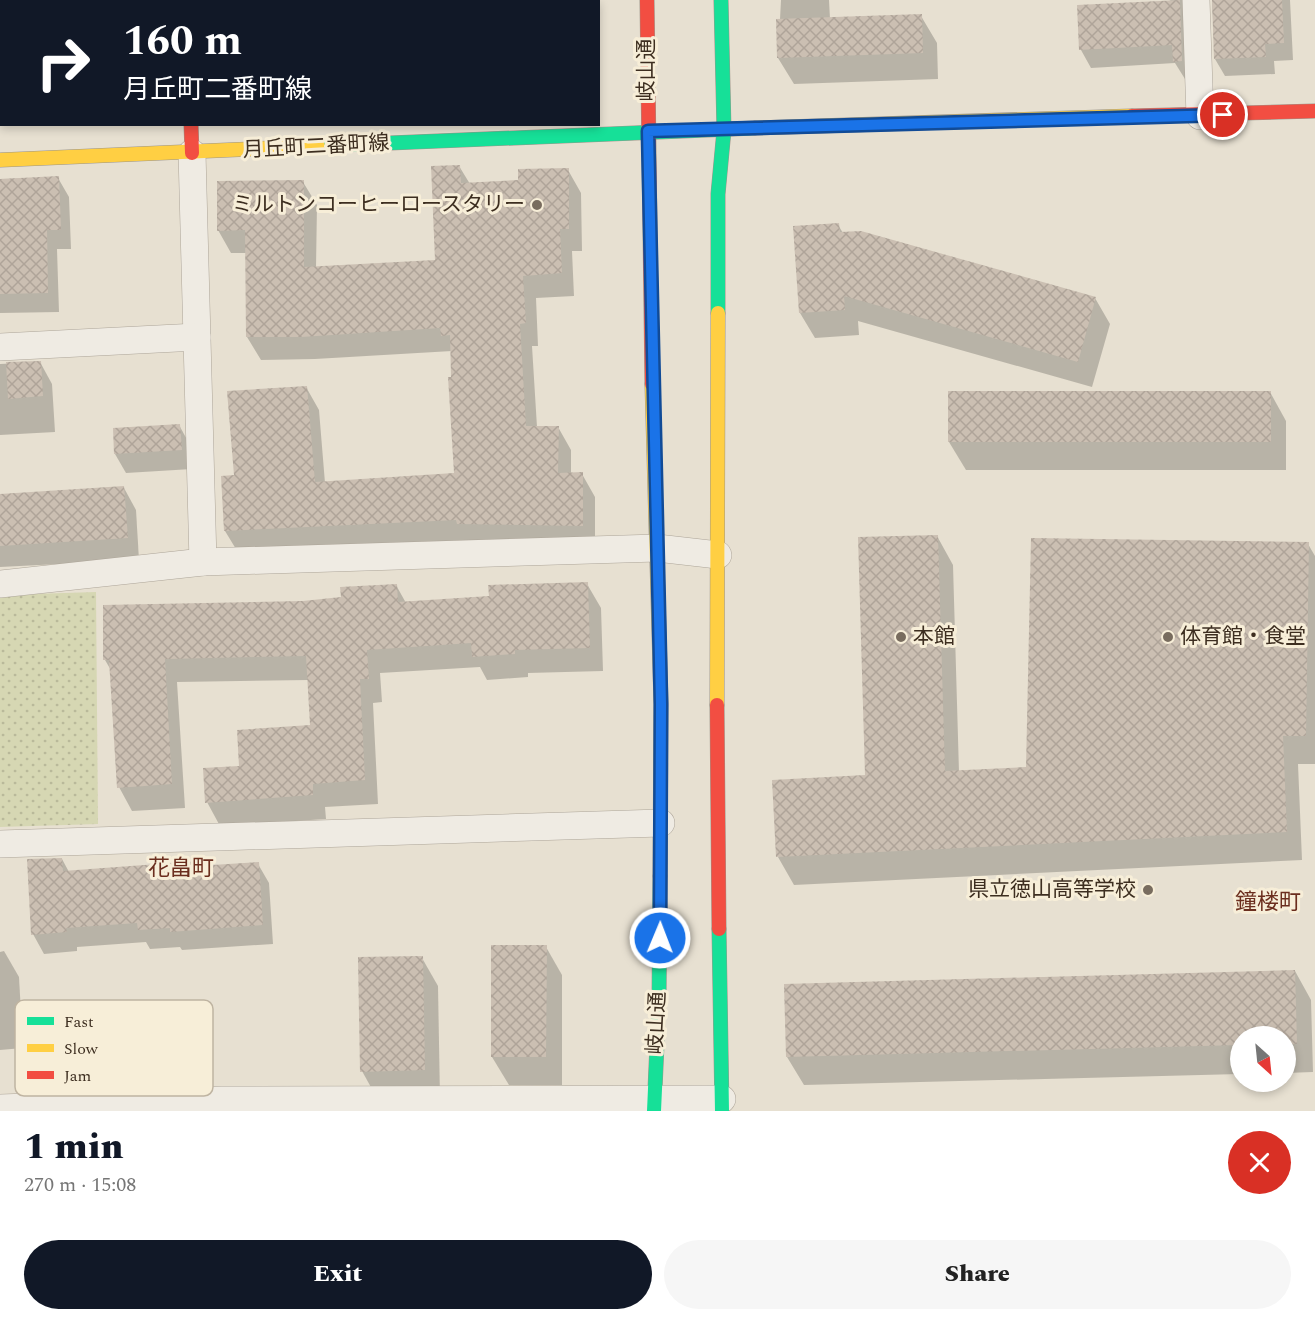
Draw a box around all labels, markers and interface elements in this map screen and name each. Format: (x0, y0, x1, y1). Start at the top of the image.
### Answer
text: 160 m (123, 10, 242, 73)
icon: right (24, 24, 102, 102)
street label: 岐山通 (631, 39, 663, 102)
text: 月丘町二番町線 (123, 69, 312, 111)
pin (1197, 89, 1248, 140)
icon: arrive (1206, 98, 1239, 131)
street label: 月丘町二番町線 (242, 127, 390, 167)
place label: ミルトンコーヒーロースタリー (232, 189, 525, 221)
marker: ミルトンコーヒーロースタリー (530, 198, 544, 212)
place label: 本館 (913, 621, 955, 653)
place label: 体育館・食堂 (1180, 621, 1306, 653)
marker: 本館 (894, 630, 908, 644)
marker: 体育館・食堂 (1161, 630, 1175, 644)
district label: 花畠町 (148, 852, 214, 885)
place label: 県立徳山高等学校 (968, 874, 1136, 906)
marker: 県立徳山高等学校 (1141, 883, 1155, 897)
district label: 鐘楼町 (1235, 886, 1301, 919)
position arrow (628, 906, 692, 970)
street label: 岐山通 (639, 991, 675, 1055)
legend (15, 1000, 213, 1096)
text: Fast (64, 1010, 94, 1034)
north arrow (1230, 1026, 1296, 1092)
map controls (1230, 1026, 1296, 1092)
text: Slow (64, 1037, 99, 1061)
text: Jam (64, 1064, 92, 1088)
text: 1 min (24, 1120, 124, 1175)
button: close (1228, 1131, 1291, 1194)
text: 270 m · 15:08 (24, 1170, 136, 1200)
button: Exit (24, 1240, 652, 1309)
button: Share (664, 1240, 1291, 1309)

